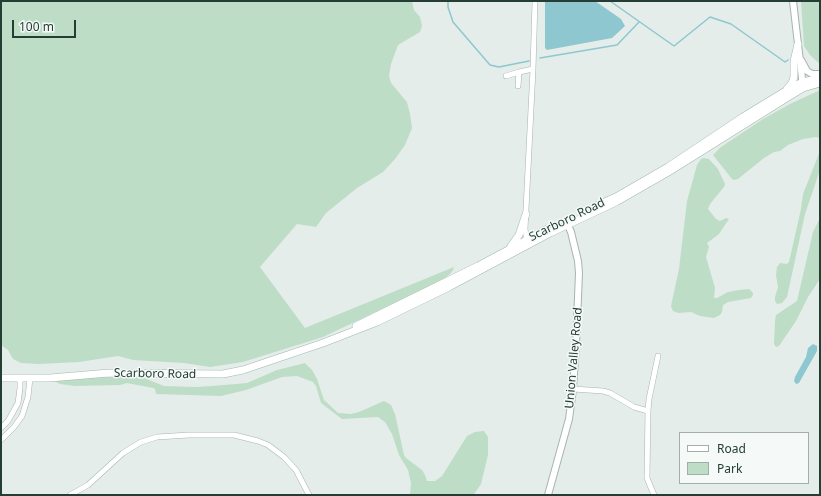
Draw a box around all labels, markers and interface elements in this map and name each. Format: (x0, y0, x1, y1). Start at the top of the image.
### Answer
scale bar (14, 12, 78, 38)
text: 100 m (19, 18, 54, 35)
street label: Scarboro Road (527, 195, 607, 245)
street label: Union Valley Road (562, 307, 586, 409)
street label: Scarboro Road (114, 366, 196, 382)
legend (679, 432, 809, 484)
text: Road (717, 440, 746, 457)
text: Park (717, 460, 742, 477)

